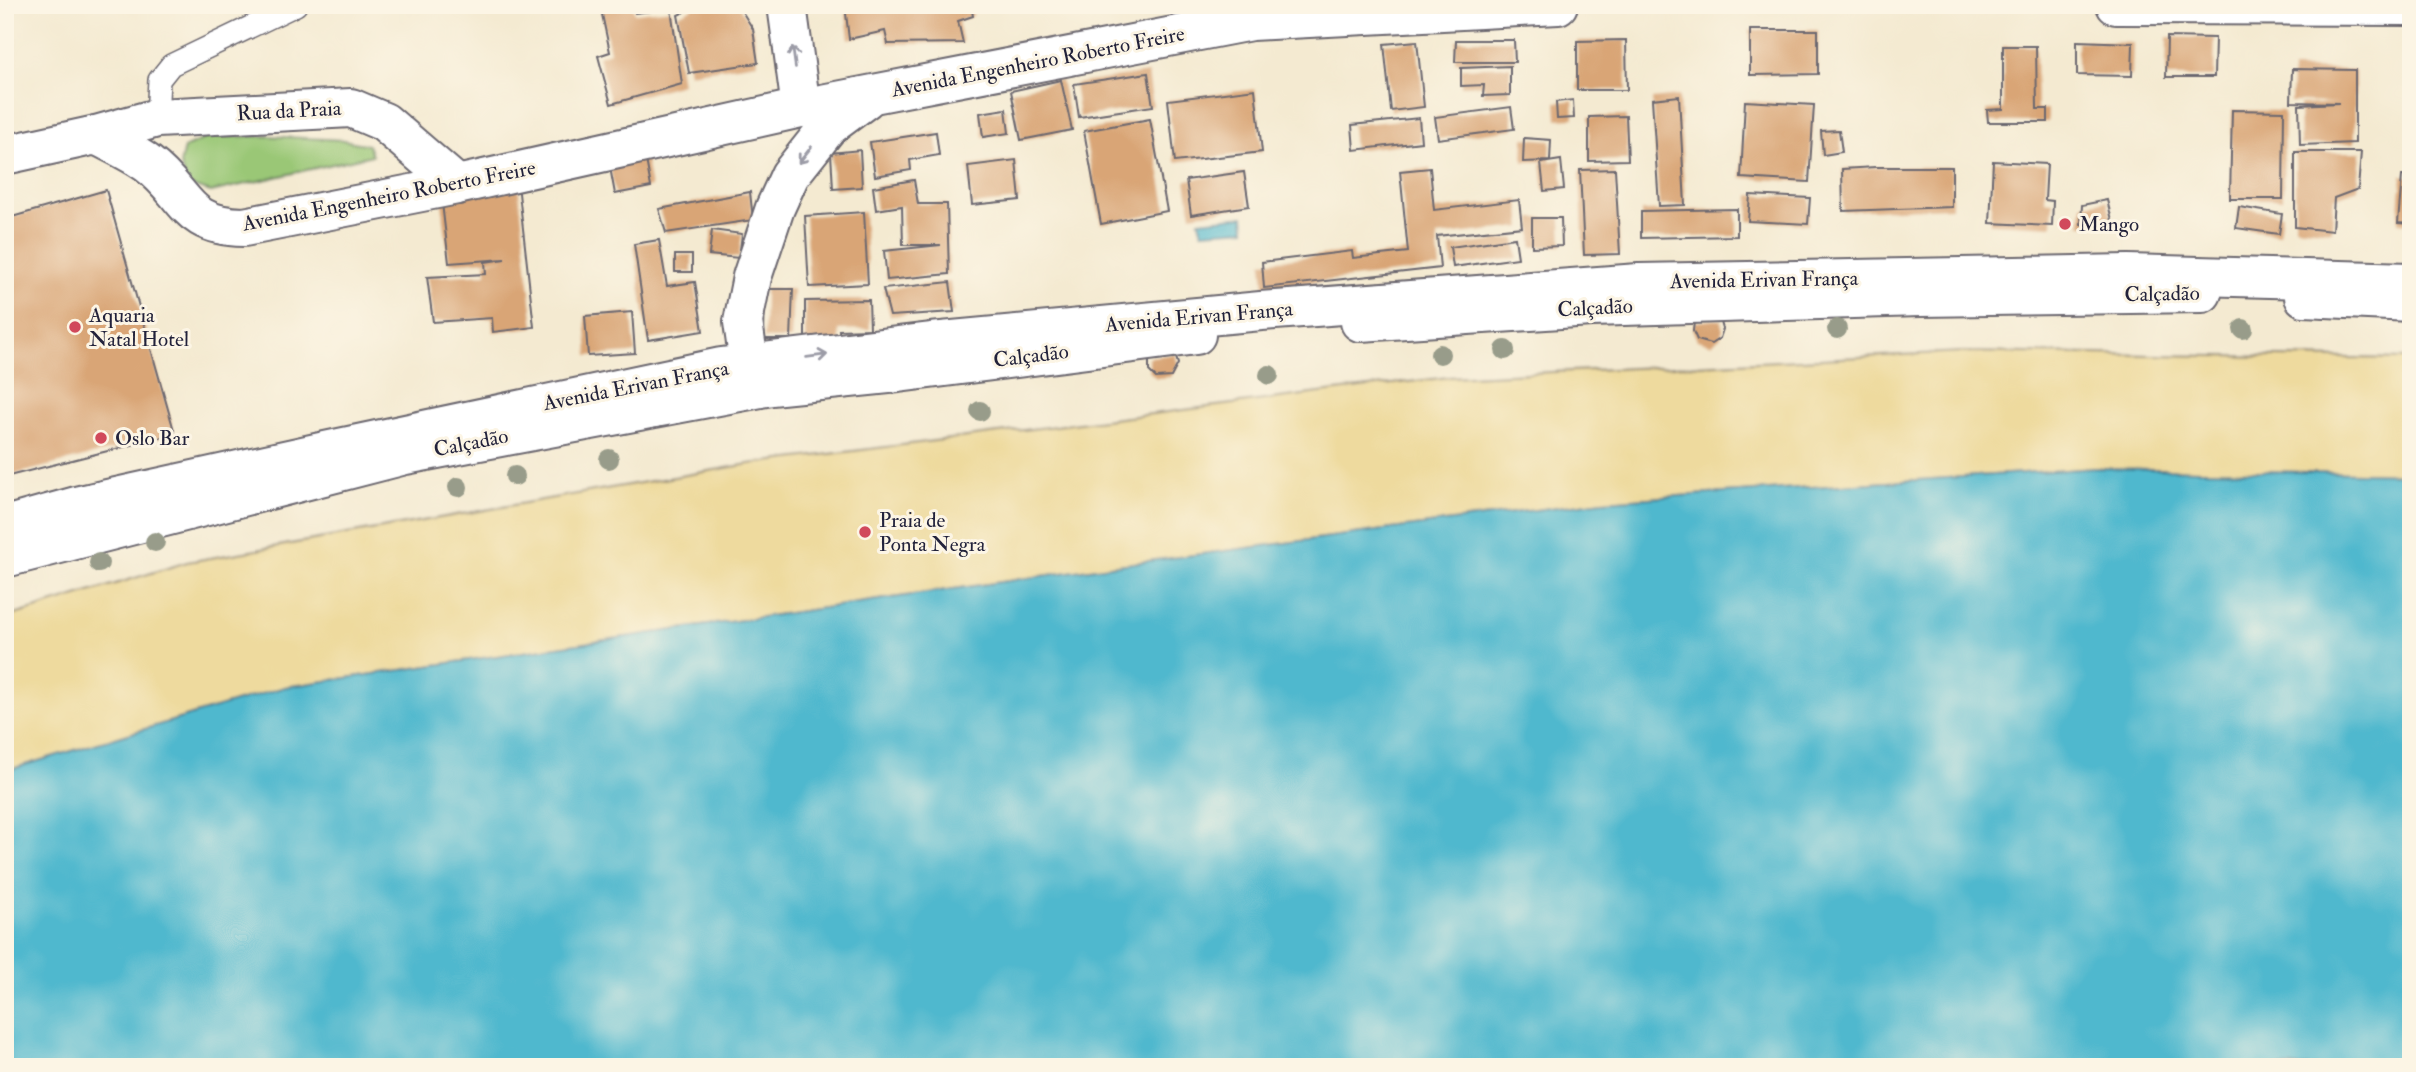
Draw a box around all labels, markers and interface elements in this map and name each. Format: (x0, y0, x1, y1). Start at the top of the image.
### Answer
street label: Avenida Engenheiro Roberto Freire (888, 20, 1187, 104)
one-way arrow (788, 46, 801, 69)
street label: Rua da Praia (236, 95, 342, 127)
one-way arrow (798, 146, 813, 164)
street label: Avenida Engenheiro Roberto Freire (239, 154, 538, 238)
place label: Mango (2079, 211, 2139, 238)
marker: Mango (2057, 216, 2073, 232)
street label: Avenida Erivan França (1669, 265, 1859, 295)
street label: Calçadão (2124, 280, 2200, 308)
street label: Calçadão (1557, 293, 1633, 323)
street label: Avenida Erivan França (1103, 295, 1294, 339)
place label: Aquaria Natal Hotel (88, 302, 190, 353)
marker: Aquaria Natal Hotel (67, 319, 83, 335)
street label: Calçadão (992, 338, 1070, 374)
one-way arrow (805, 349, 827, 362)
street label: Avenida Erivan França (540, 355, 731, 417)
street label: Calçadão (431, 423, 511, 463)
place label: Oslo Bar (115, 425, 189, 452)
marker: Oslo Bar (93, 430, 109, 446)
place label: Praia de Ponta Negra (879, 507, 986, 558)
marker: Praia de Ponta Negra (857, 524, 873, 540)

